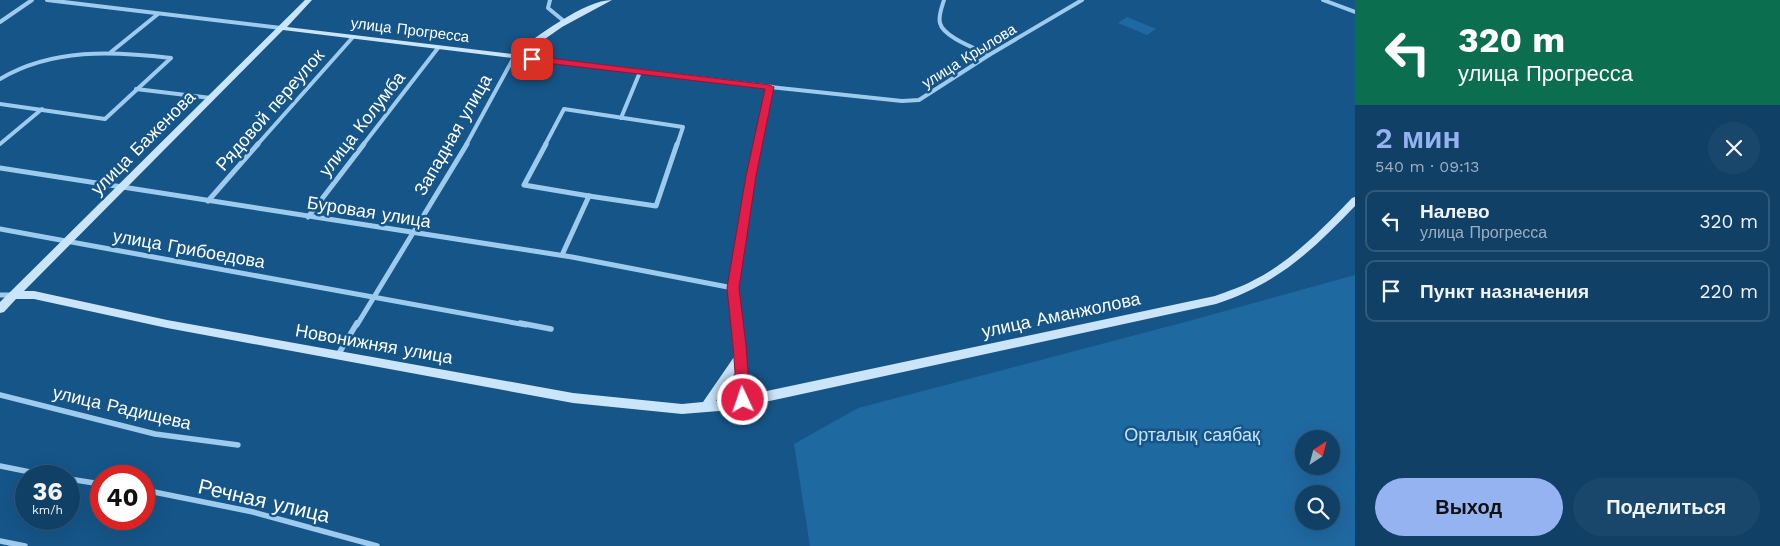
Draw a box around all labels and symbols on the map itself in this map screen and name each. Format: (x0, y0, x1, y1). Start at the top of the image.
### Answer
street label: улица Прогресса (350, 14, 471, 46)
street label: улица Крылова (919, 20, 1020, 92)
pin (511, 38, 553, 80)
street label: Рядовой переулок (211, 45, 328, 175)
street label: улица Колумба (314, 66, 410, 180)
street label: Западная улица (409, 70, 496, 199)
street label: улица Баженова (86, 85, 200, 199)
street label: Буровая улица (306, 191, 433, 232)
street label: улица Грибоедова (111, 225, 268, 272)
street label: улица Аманжолова (980, 287, 1143, 342)
street label: Новонижняя улица (294, 319, 455, 368)
position arrow (716, 373, 768, 425)
street label: улица Радищева (51, 381, 194, 434)
park label: Орталық саябақ (1124, 424, 1260, 445)
north arrow (1295, 430, 1340, 475)
speed limit sign: 40 (90, 465, 155, 530)
street label: Речная улица (196, 473, 333, 528)

